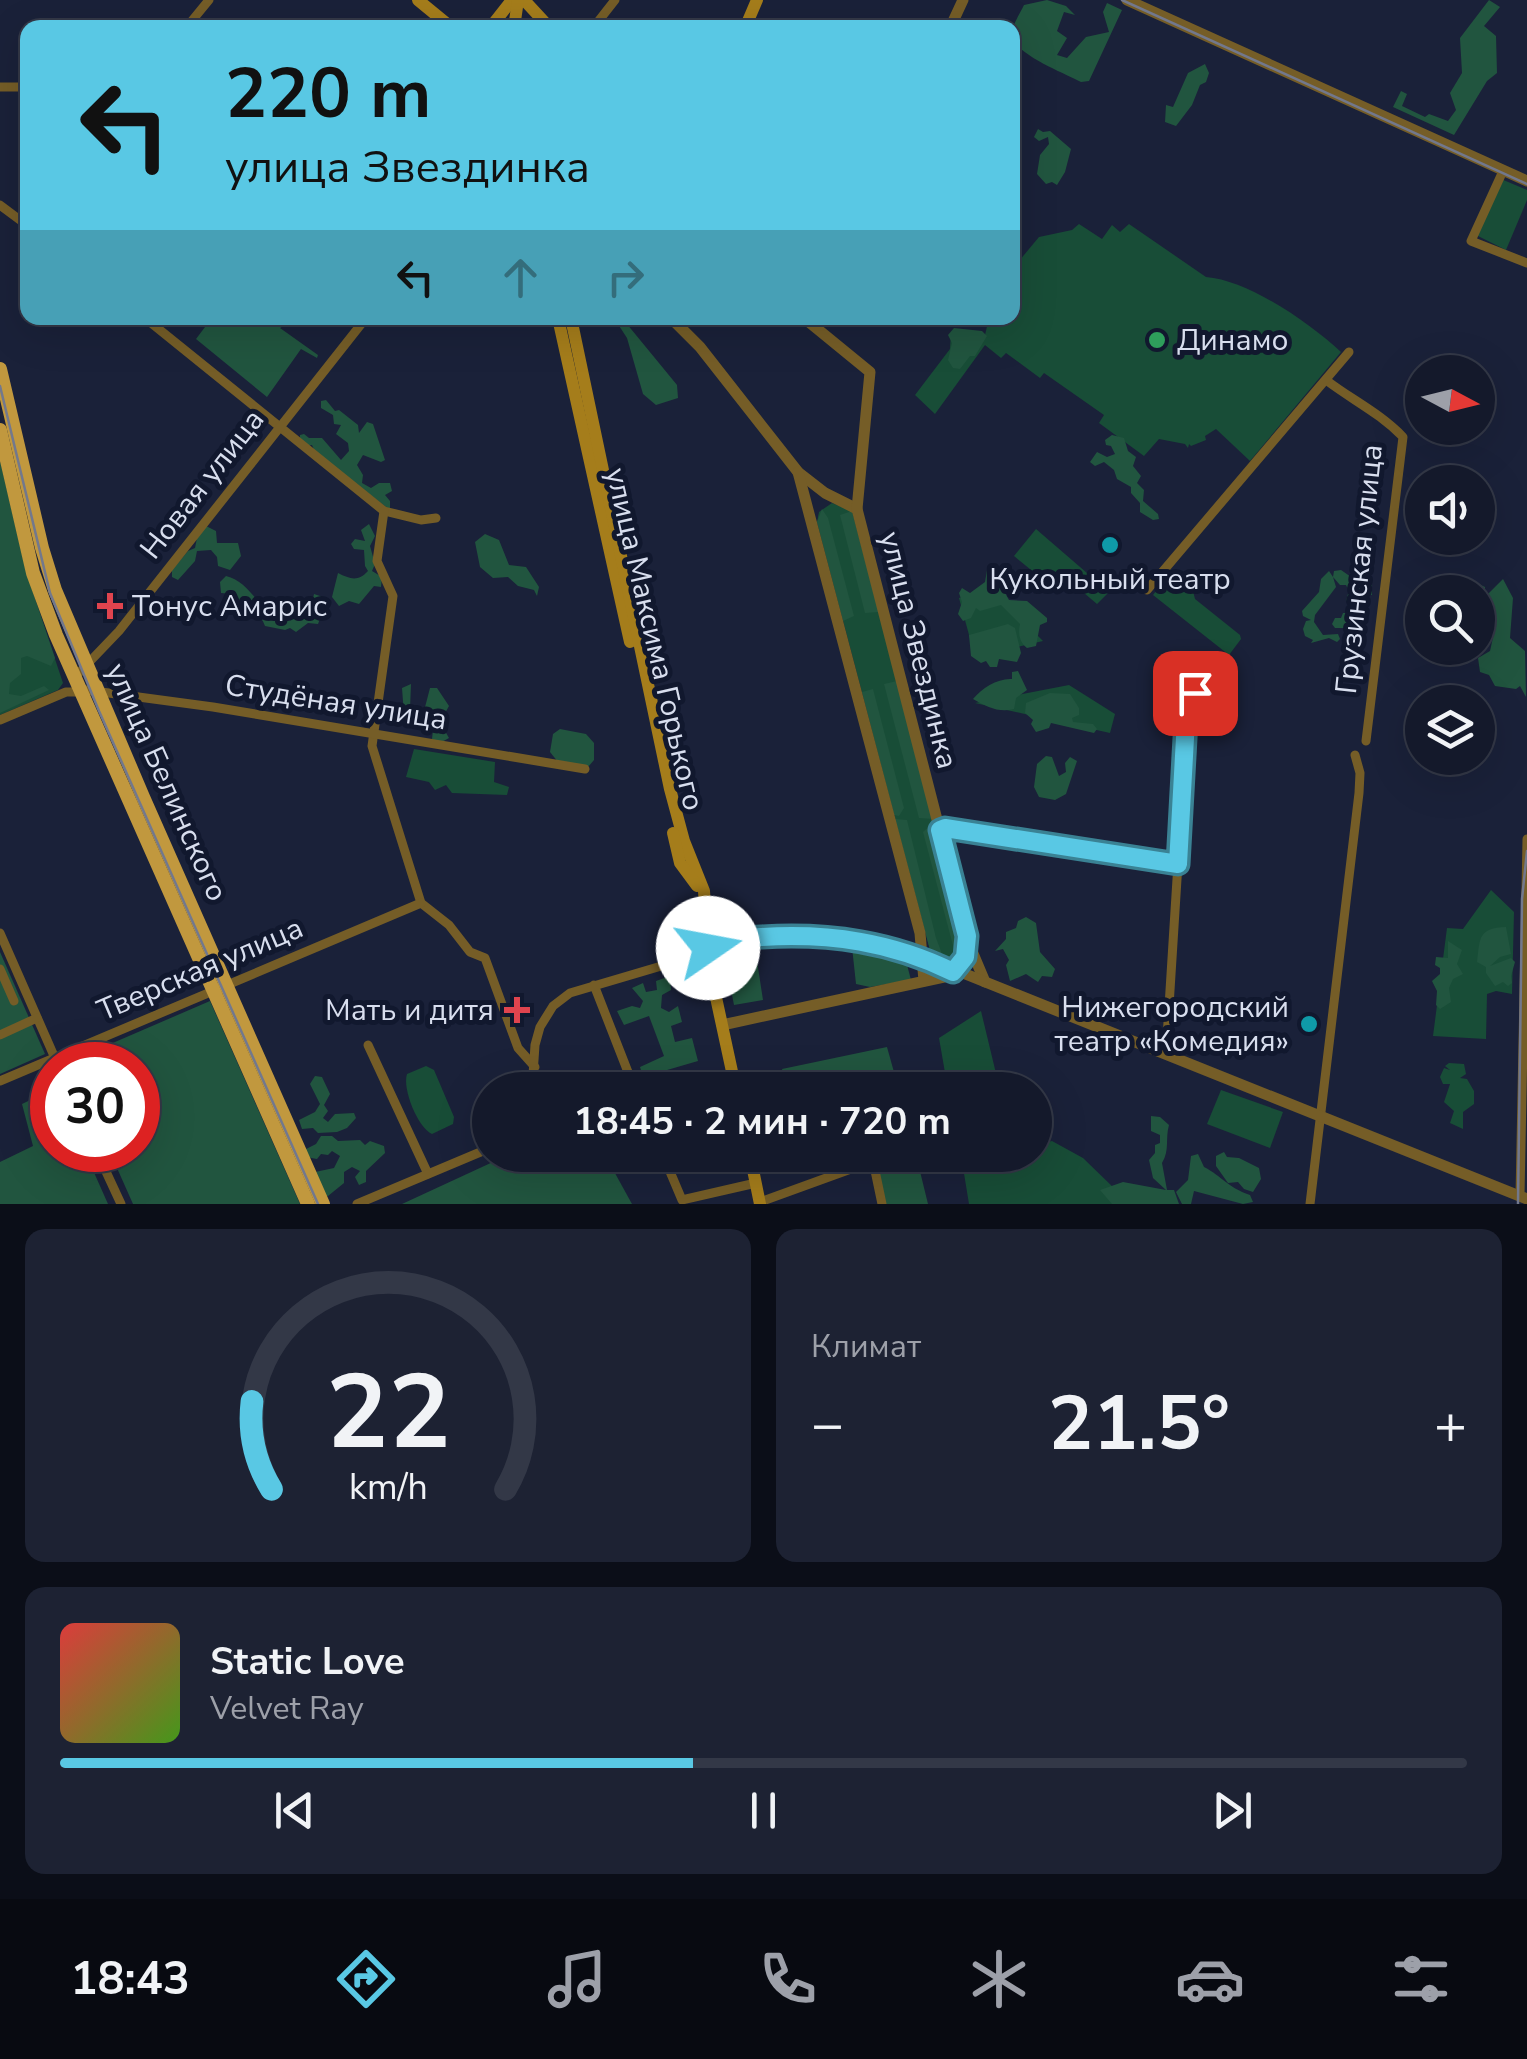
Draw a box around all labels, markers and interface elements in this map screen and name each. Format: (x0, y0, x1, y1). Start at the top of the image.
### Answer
text: 220 m (225, 46, 431, 142)
icon: left (60, 60, 190, 190)
text: улица Звездинка (225, 137, 590, 198)
icon: left (388, 250, 443, 305)
icon: ahead (493, 250, 548, 305)
icon: right (598, 250, 653, 305)
place label: Динамо (1177, 320, 1288, 361)
marker: Динамо (1146, 329, 1168, 351)
north arrow (1405, 355, 1495, 445)
map controls (1405, 355, 1495, 775)
street label: Новая улица (131, 401, 274, 568)
street label: Грузинская улица (1326, 442, 1393, 696)
street label: улица Максима Горького (595, 464, 714, 815)
button: sound (1405, 465, 1495, 555)
street label: улица Звездинка (869, 527, 968, 773)
marker: Кукольный театр (1099, 534, 1121, 556)
place label: Кукольный театр (989, 559, 1231, 600)
button: search (1405, 575, 1495, 665)
place label: Тонус Амарис (132, 586, 327, 627)
marker: Тонус Амарис (97, 593, 123, 619)
pin (1153, 651, 1238, 736)
street label: улица Белинского (96, 657, 237, 908)
street label: Студёная улица (222, 665, 450, 740)
icon: arrive (1168, 666, 1223, 721)
button: layers (1405, 685, 1495, 775)
position arrow (656, 896, 760, 1000)
street label: Тверская улица (91, 908, 309, 1031)
place label: Нижегородский театр «Комедия» (1055, 987, 1289, 1062)
place label: Мать и дитя (325, 990, 494, 1031)
marker: Мать и дитя (504, 997, 530, 1023)
marker: Нижегородский театр «Комедия» (1298, 1013, 1320, 1035)
speed limit sign: 30 (30, 1042, 160, 1172)
text: 18:45 · 2 мин · 720 m (573, 1096, 951, 1147)
text: Климат (811, 1325, 921, 1368)
text: 22 (326, 1342, 450, 1484)
text: 21.5° (1048, 1373, 1230, 1475)
text: − (811, 1387, 844, 1462)
text: + (1434, 1387, 1467, 1462)
text: km/h (349, 1463, 427, 1512)
text: Static Love (210, 1636, 405, 1687)
text: Velvet Ray (210, 1687, 364, 1730)
icon: previous (267, 1783, 322, 1838)
icon: pause (736, 1783, 791, 1838)
icon: next (1205, 1783, 1260, 1838)
icon: directions (331, 1944, 401, 2014)
icon: music (542, 1944, 612, 2014)
icon: phone (753, 1944, 823, 2014)
icon: climate (964, 1944, 1034, 2014)
icon: car (1175, 1944, 1245, 2014)
icon: filters (1386, 1944, 1456, 2014)
text: 18:43 (71, 1949, 190, 2010)

